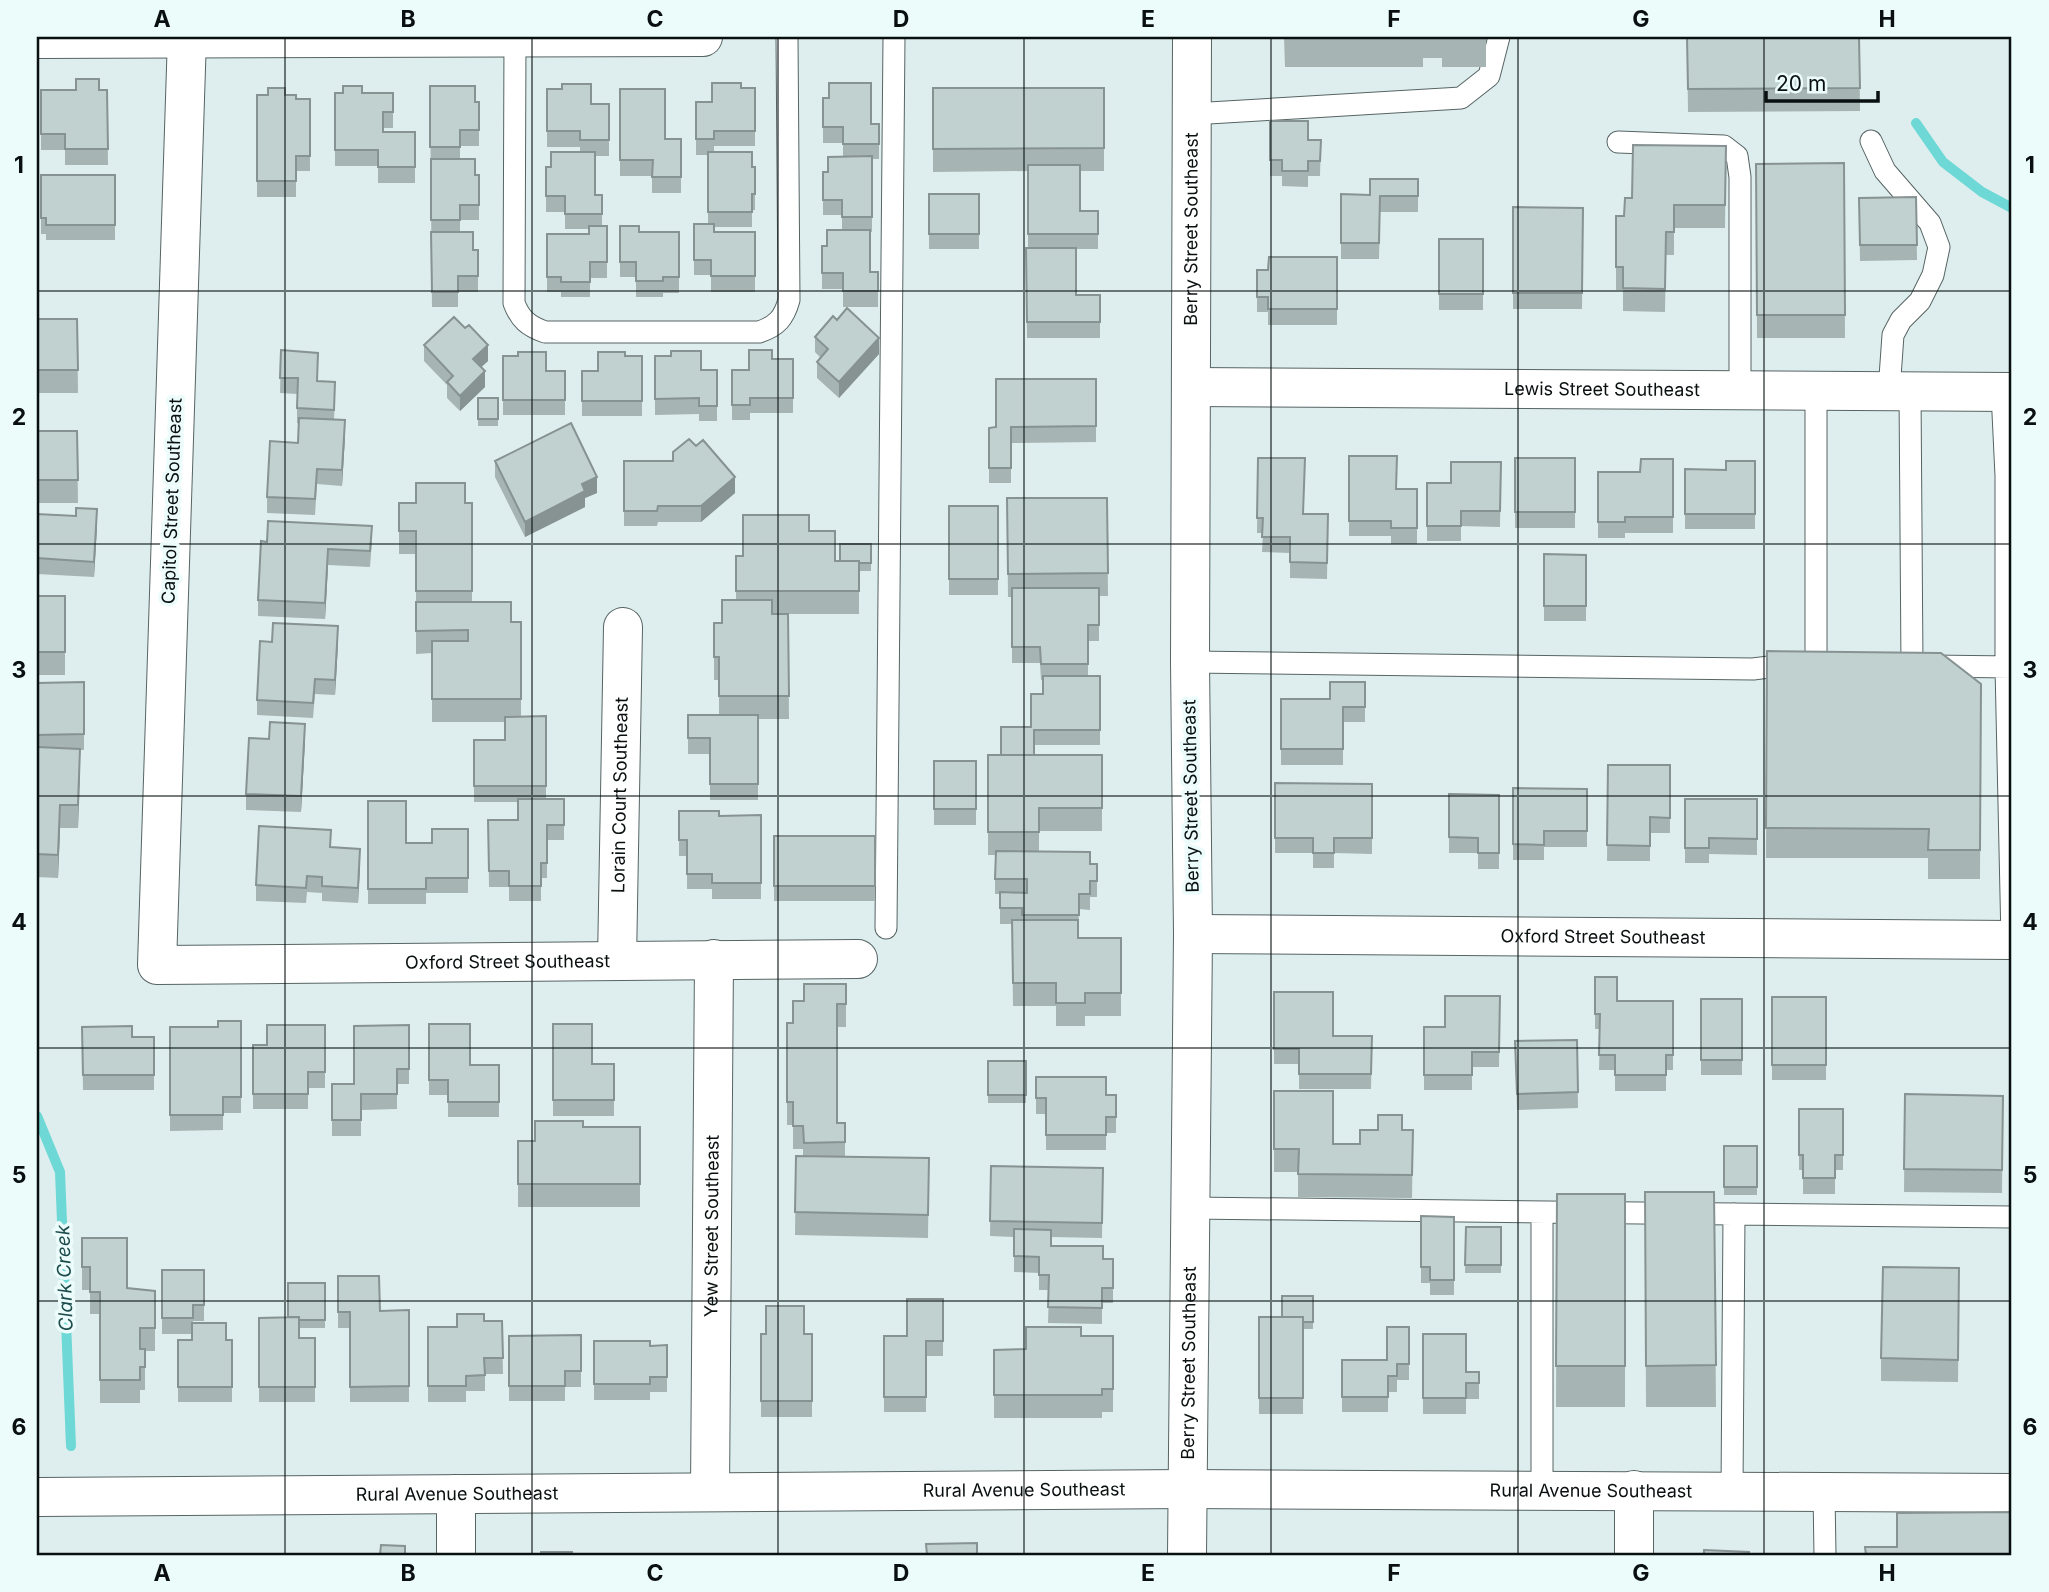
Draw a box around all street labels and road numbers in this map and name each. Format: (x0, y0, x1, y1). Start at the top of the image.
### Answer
street label: Berry Street Southeast (1180, 132, 1202, 326)
street label: Lewis Street Southeast (1504, 378, 1700, 400)
street label: Capitol Street Southeast (157, 398, 186, 604)
street label: Lorain Court Southeast (607, 697, 632, 893)
street label: Berry Street Southeast (1178, 699, 1203, 893)
street label: Oxford Street Southeast (1500, 925, 1706, 948)
street label: Oxford Street Southeast (405, 950, 610, 973)
street label: Yew Street Southeast (700, 1135, 723, 1317)
street label: Berry Street Southeast (1177, 1266, 1200, 1460)
street label: Rural Avenue Southeast (923, 1478, 1125, 1501)
street label: Rural Avenue Southeast (1490, 1479, 1692, 1501)
street label: Rural Avenue Southeast (356, 1482, 558, 1505)

